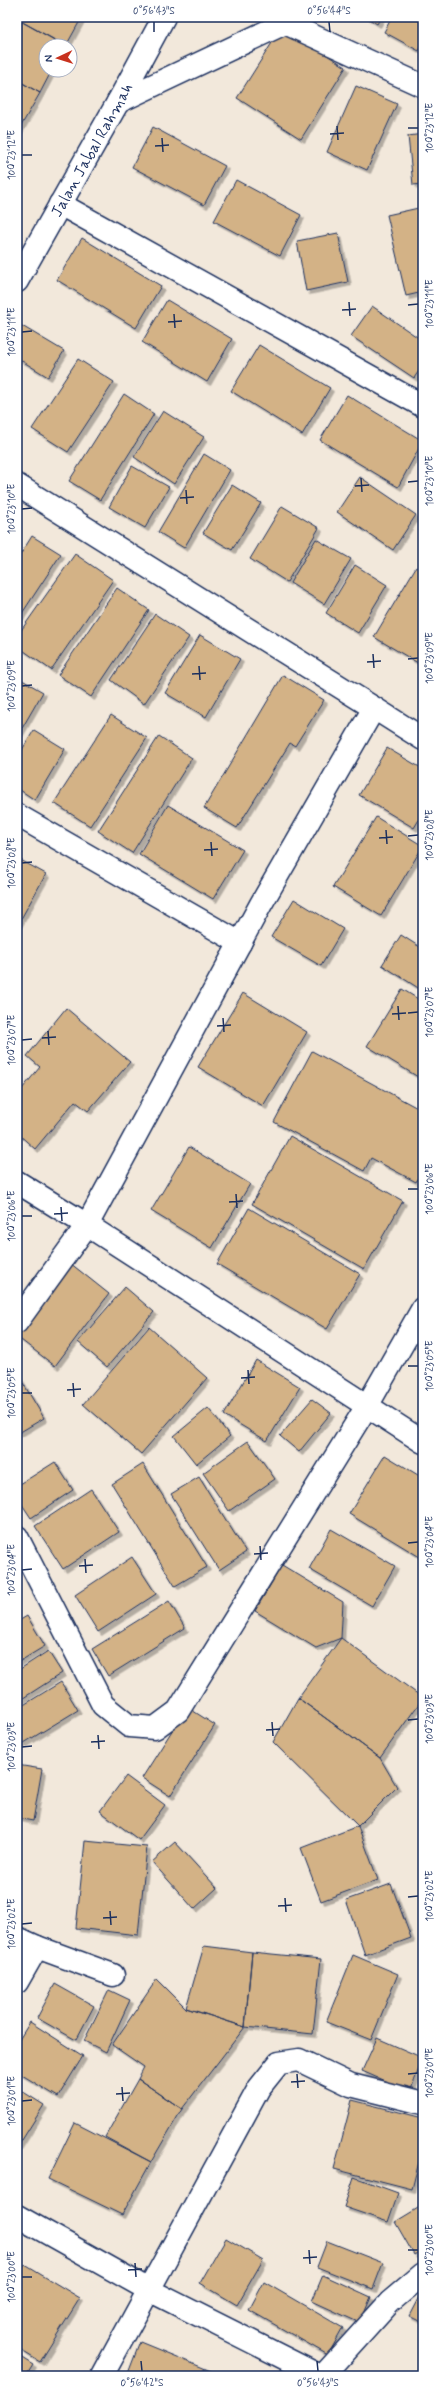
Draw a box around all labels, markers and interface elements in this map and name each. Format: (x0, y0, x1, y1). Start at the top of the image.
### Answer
text: 0°56'43"S (133, 4, 175, 18)
text: 0°56'44"S (307, 4, 351, 18)
north arrow (38, 38, 78, 78)
text: N (42, 54, 56, 63)
street label: Jalan Jabal Rahmah (46, 79, 138, 221)
text: 100°23'12"E (423, 103, 437, 153)
text: 100°23'12"E (5, 130, 19, 180)
text: 100°23'11"E (423, 279, 437, 329)
text: 100°23'11"E (5, 307, 19, 357)
text: 100°23'10"E (423, 456, 437, 506)
text: 100°23'10"E (5, 484, 19, 534)
text: 100°23'09"E (423, 632, 437, 684)
text: 100°23'09"E (5, 660, 19, 712)
text: 100°23'08"E (423, 809, 437, 861)
text: 100°23'08"E (5, 837, 19, 889)
text: 100°23'07"E (423, 986, 437, 1037)
text: 100°23'07"E (5, 1014, 19, 1065)
text: 100°23'06"E (423, 1163, 437, 1215)
text: 100°23'06"E (5, 1190, 19, 1242)
text: 100°23'05"E (423, 1340, 437, 1392)
text: 100°23'05"E (5, 1367, 19, 1419)
text: 100°23'04"E (423, 1516, 437, 1568)
text: 100°23'04"E (5, 1544, 19, 1596)
text: 100°23'03"E (423, 1694, 437, 1744)
text: 100°23'03"E (5, 1722, 19, 1772)
text: 100°23'02"E (423, 1870, 437, 1922)
text: 100°23'02"E (5, 1898, 19, 1950)
text: 100°23'01"E (423, 2048, 437, 2098)
text: 100°23'01"E (5, 2076, 19, 2126)
text: 100°23'00"E (423, 2224, 437, 2276)
text: 100°23'00"E (5, 2251, 19, 2303)
text: 0°56'42"S (121, 2376, 164, 2390)
text: 0°56'43"S (297, 2376, 339, 2390)

